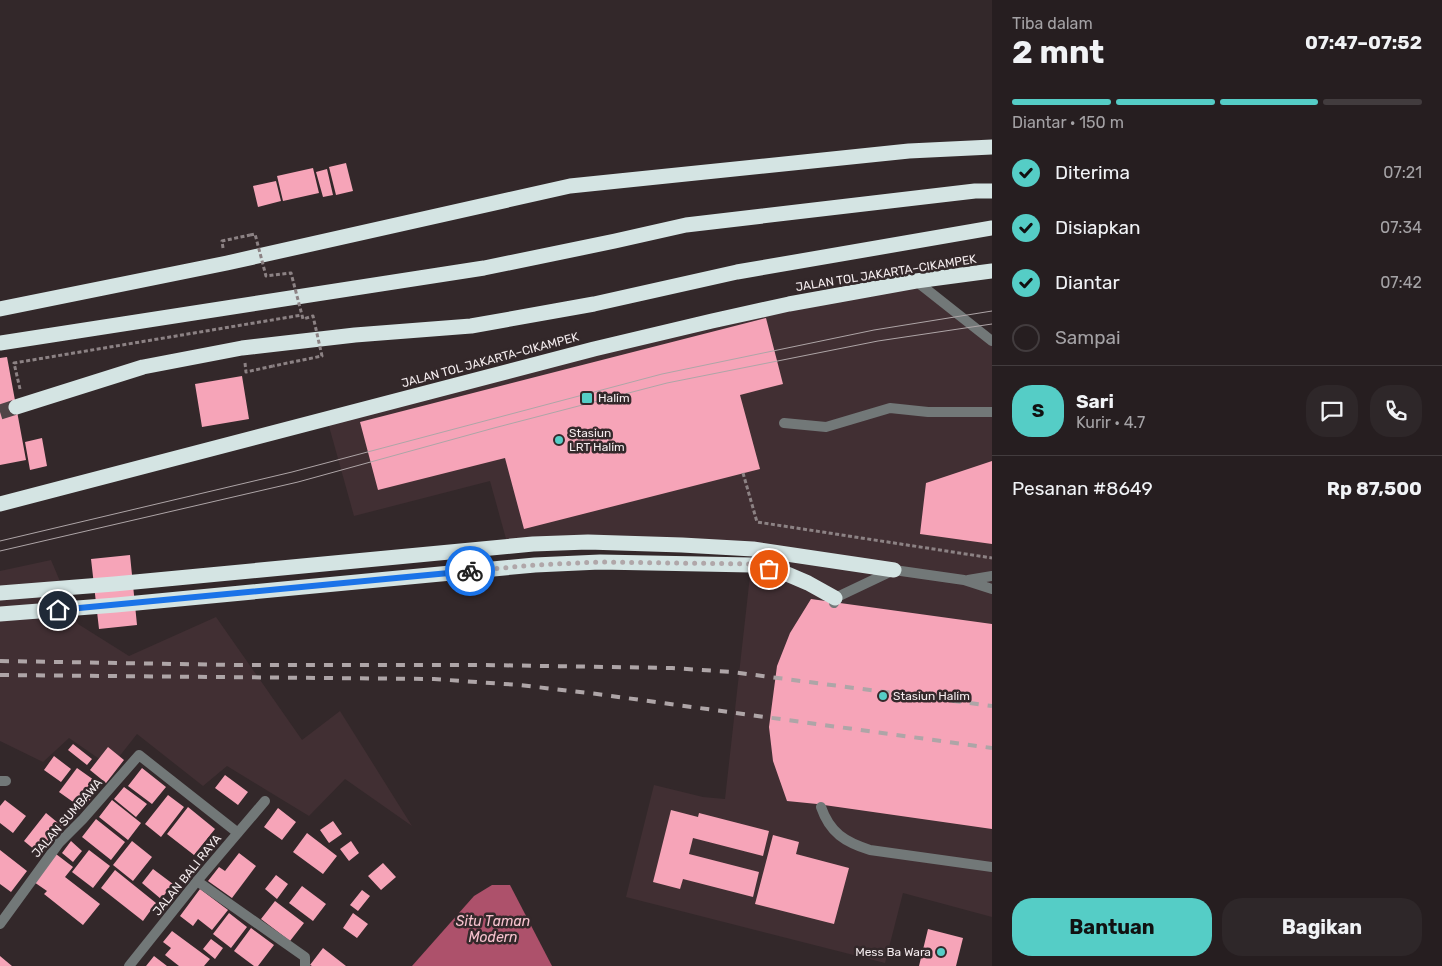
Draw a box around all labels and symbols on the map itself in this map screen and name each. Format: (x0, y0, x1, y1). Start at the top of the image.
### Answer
street label: JALAN TOL JAKARTA–CIKAMPEK (795, 252, 978, 294)
street label: JALAN TOL JAKARTA–CIKAMPEK (400, 329, 581, 390)
marker: Halim (580, 391, 594, 405)
place label: Halim (598, 391, 630, 405)
place label: Stasiun LRT Halim (569, 426, 625, 454)
marker: Stasiun LRT Halim (553, 434, 565, 446)
courier (445, 546, 495, 596)
pin (748, 548, 790, 590)
pin (37, 589, 79, 631)
place label: Stasiun Halim (893, 689, 970, 703)
marker: Stasiun Halim (877, 690, 889, 702)
street label: JALAN SUMBAWA (29, 776, 105, 860)
street label: JALAN BALI RAYA (150, 832, 224, 918)
water label: Situ Taman Modern (456, 913, 530, 946)
place label: Mess Ba Wara (855, 945, 931, 959)
marker: Mess Ba Wara (935, 946, 947, 958)

